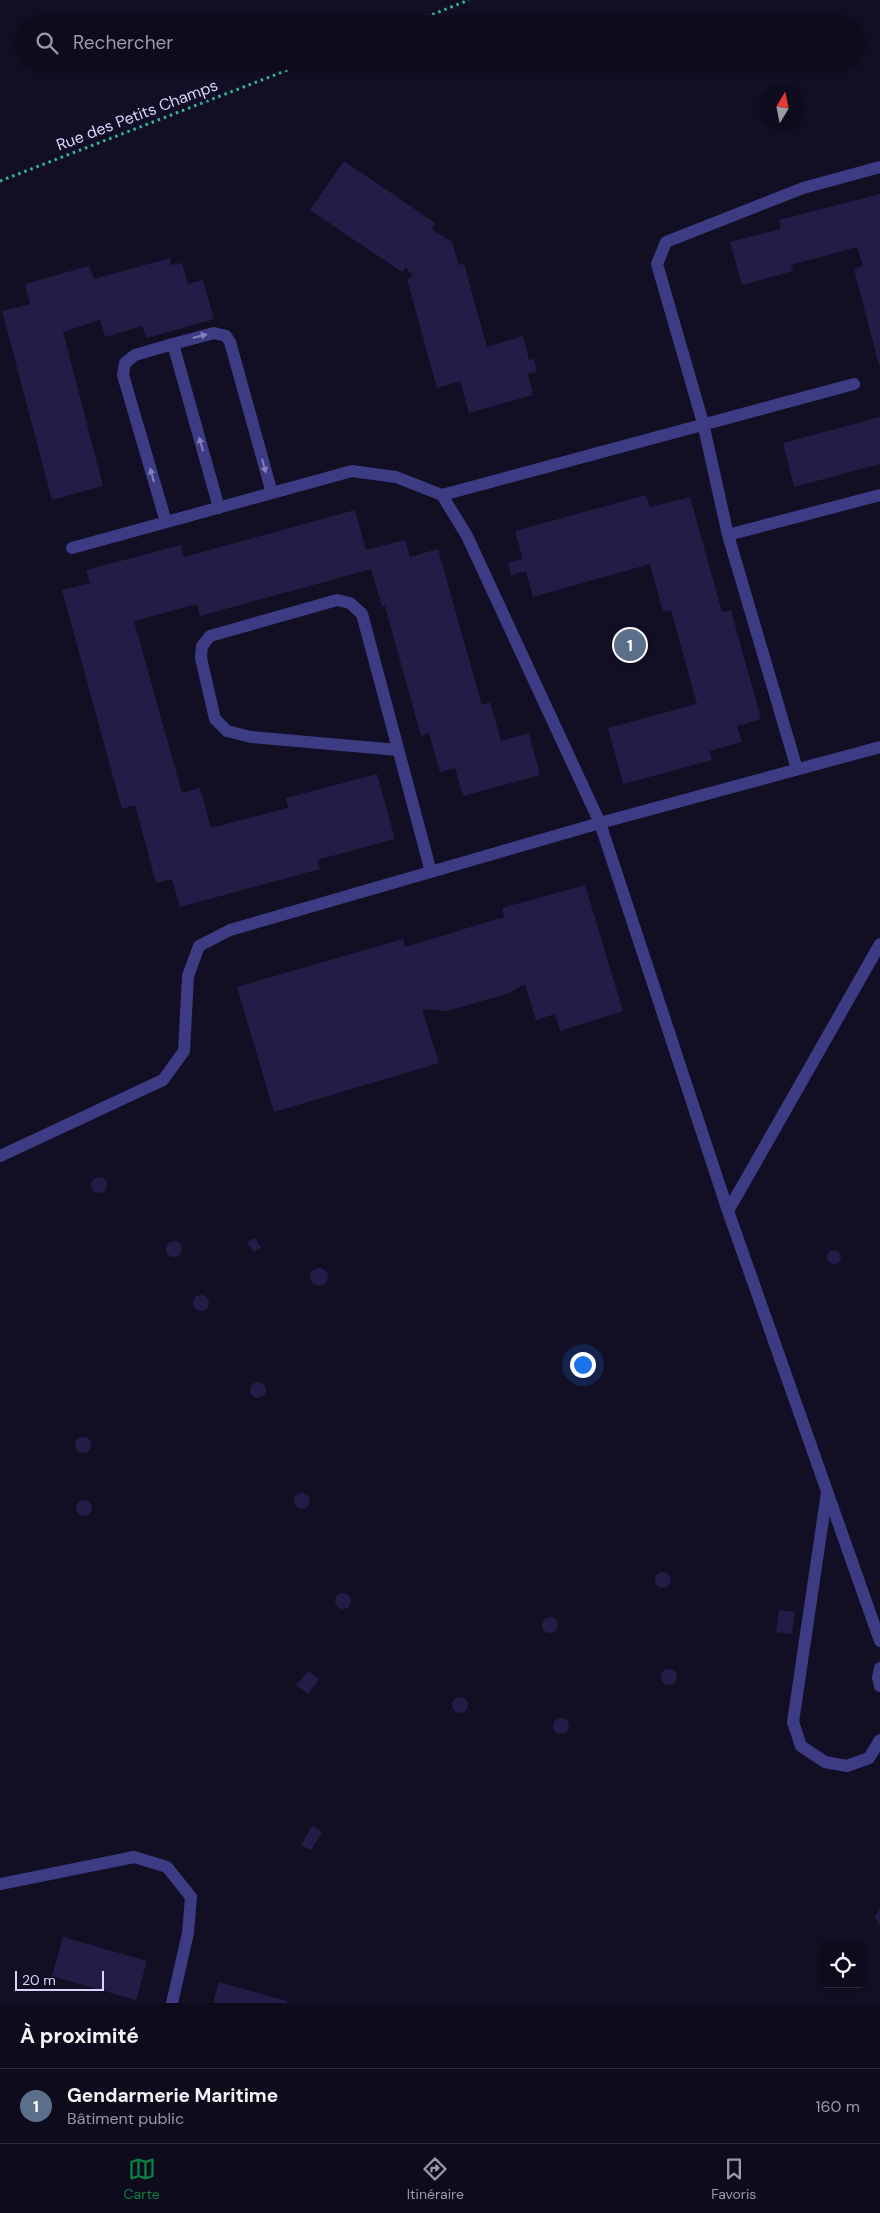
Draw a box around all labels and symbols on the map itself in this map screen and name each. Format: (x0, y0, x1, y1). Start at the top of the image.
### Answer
street label: Rue des Petits Champs (53, 74, 221, 156)
north arrow (760, 85, 805, 130)
one-way arrow (193, 332, 208, 340)
one-way arrow (197, 436, 205, 451)
one-way arrow (261, 459, 269, 474)
one-way arrow (148, 468, 156, 483)
pin: 1 (614, 626, 646, 664)
your location (570, 1352, 596, 1378)
scale bar (15, 1968, 104, 1991)

